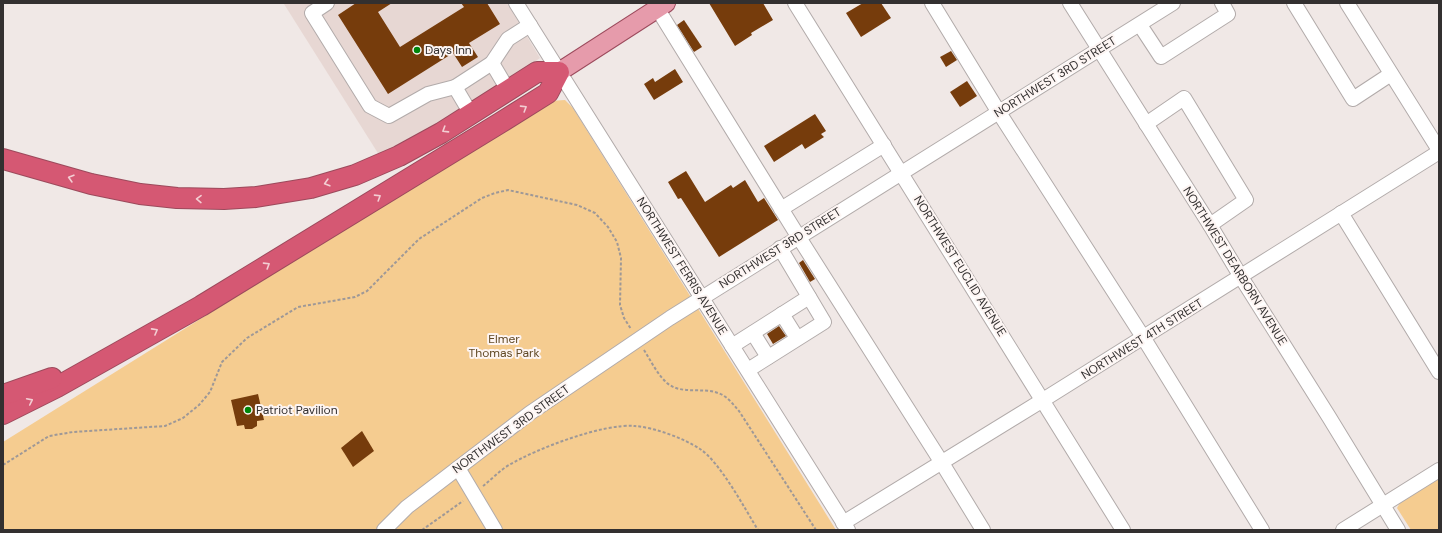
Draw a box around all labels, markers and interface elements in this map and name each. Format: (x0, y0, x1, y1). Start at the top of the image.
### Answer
street label: NORTHWEST 3RD STREET (991, 33, 1119, 121)
place label: Days Inn (425, 42, 472, 58)
marker: Days Inn (412, 45, 422, 55)
one-way arrow (520, 106, 527, 113)
one-way arrow (442, 125, 449, 133)
one-way arrow (67, 175, 74, 183)
one-way arrow (324, 179, 330, 187)
street label: NORTHWEST DEARBORN AVENUE (1179, 184, 1291, 349)
street label: NORTHWEST EUCLID AVENUE (910, 193, 1010, 340)
one-way arrow (196, 194, 202, 203)
one-way arrow (374, 194, 381, 201)
street label: NORTHWEST FERRIS AVENUE (633, 194, 731, 338)
street label: NORTHWEST 3RD STREET (716, 204, 844, 292)
one-way arrow (263, 262, 270, 269)
street label: NORTHWEST 4TH STREET (1078, 295, 1206, 383)
one-way arrow (151, 329, 158, 336)
park label: Elmer Thomas Park (469, 331, 539, 361)
street label: NORTHWEST 3RD STREET (449, 381, 573, 477)
one-way arrow (26, 398, 33, 406)
place label: Patriot Pavilion (256, 402, 338, 418)
marker: Patriot Pavilion (243, 405, 253, 415)

